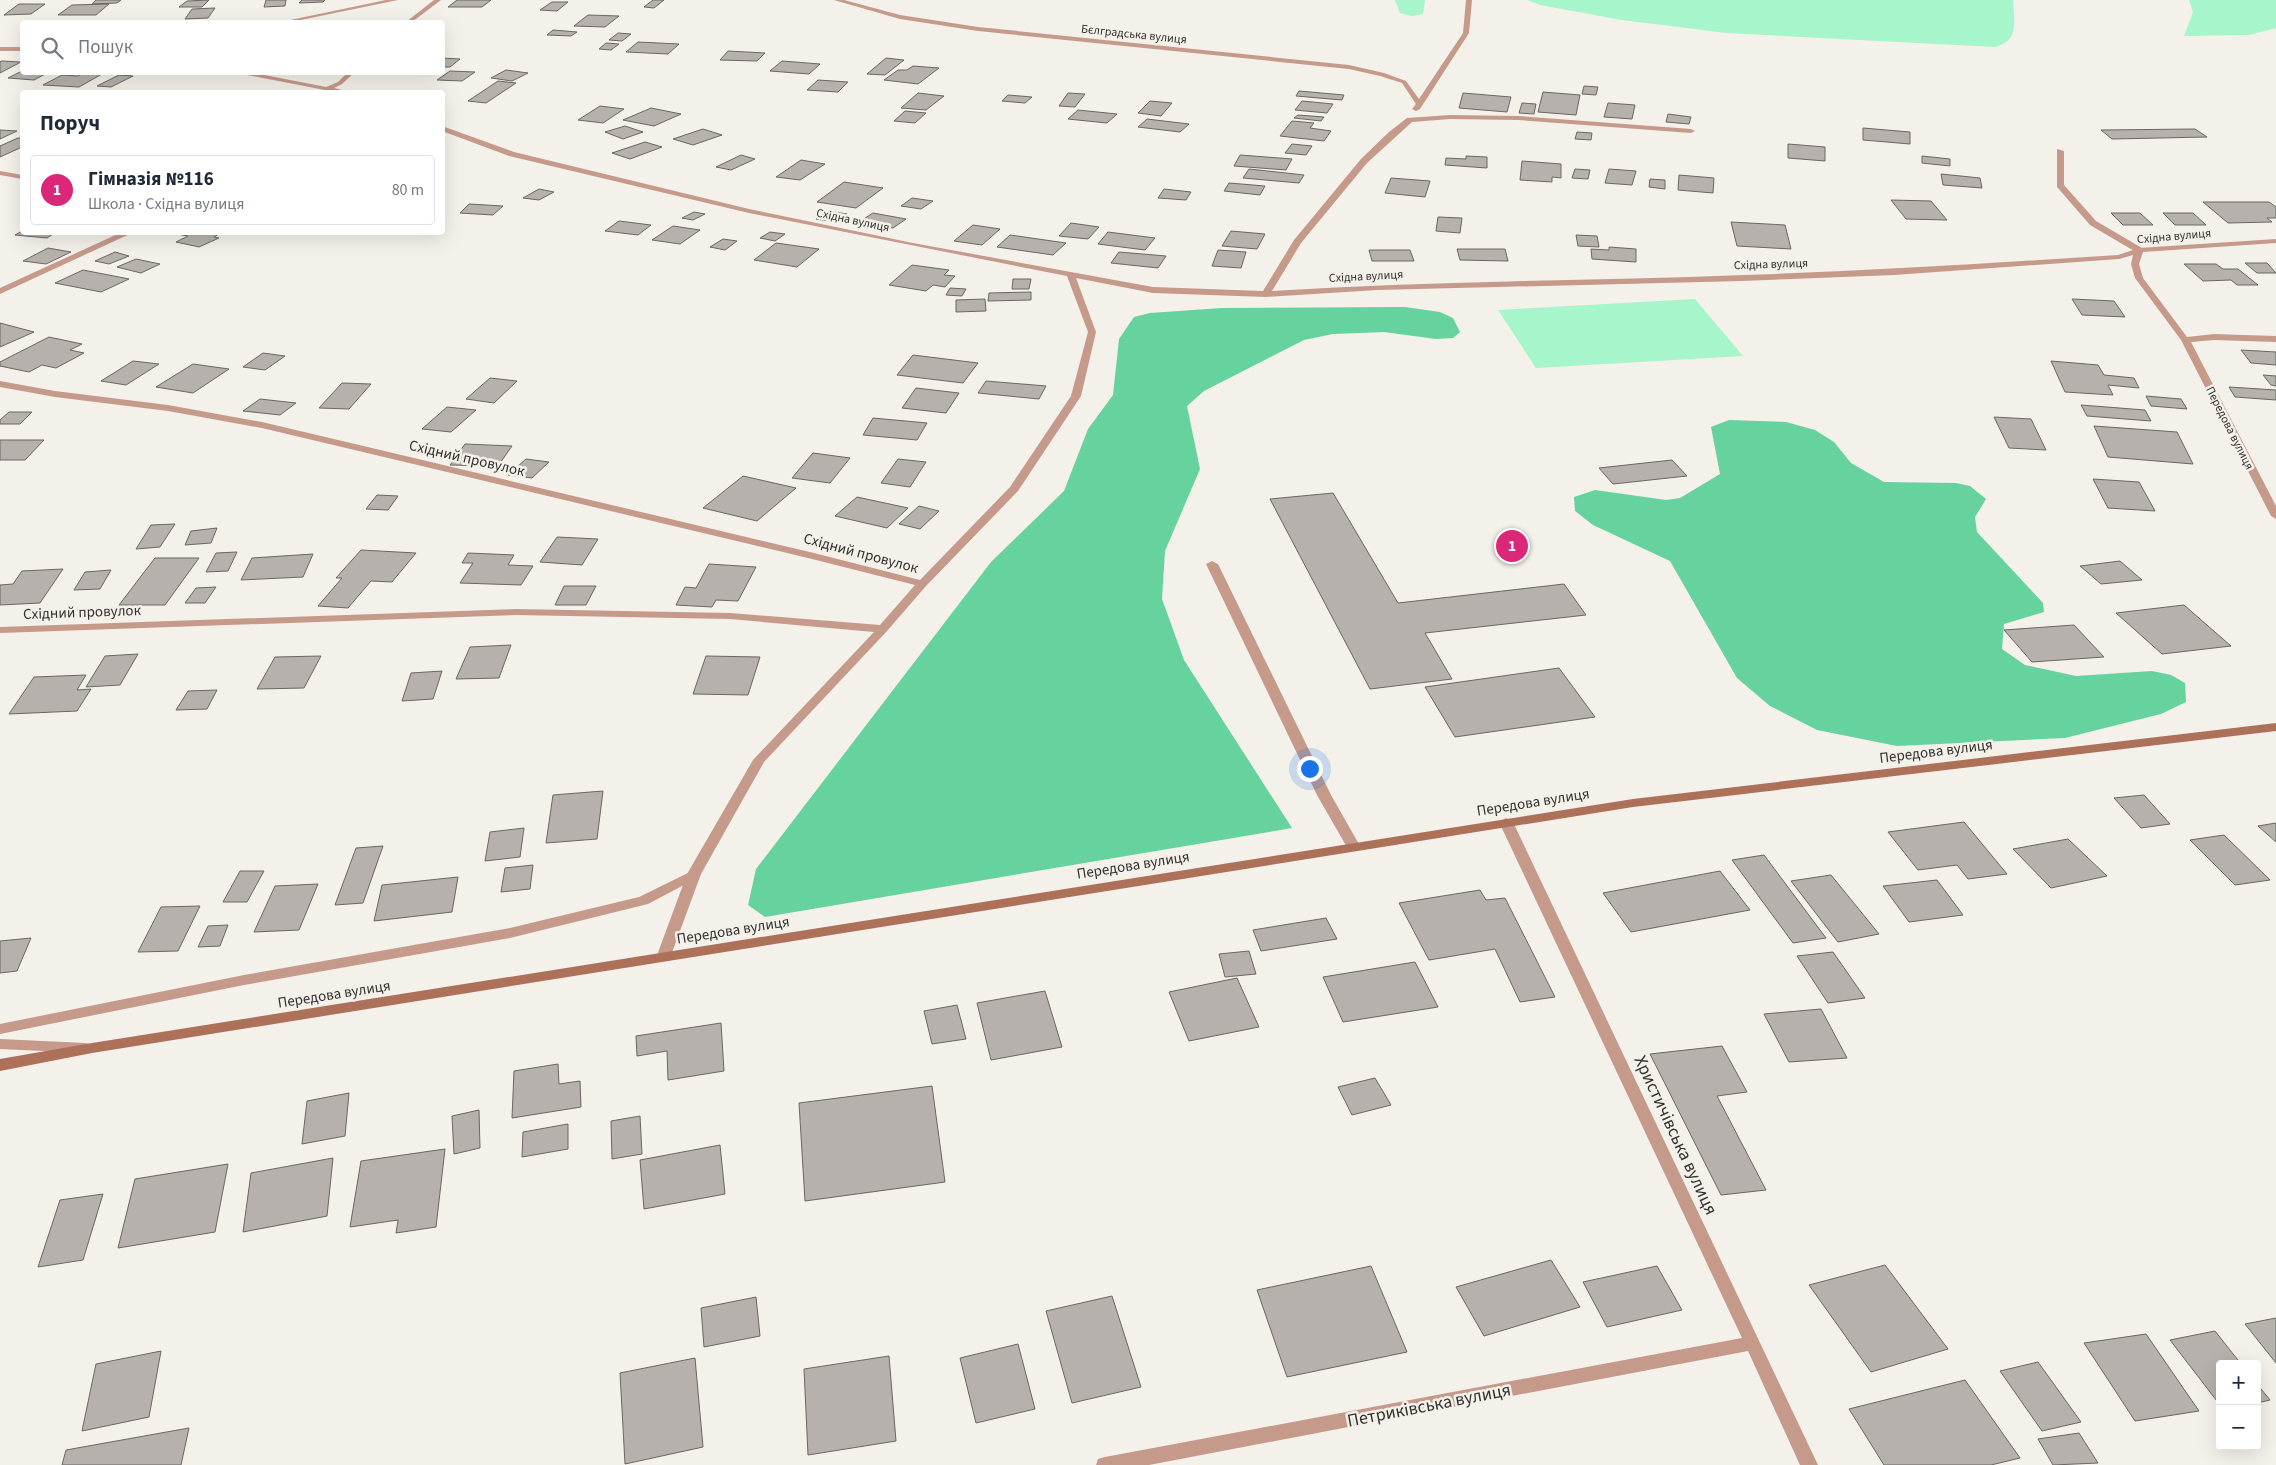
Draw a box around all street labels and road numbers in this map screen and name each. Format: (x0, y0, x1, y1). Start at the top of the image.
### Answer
street label: Бєлградська вулиця (1080, 21, 1188, 48)
street label: Східна вулиця (815, 204, 891, 237)
street label: Східна вулиця (2136, 225, 2212, 248)
street label: Східна вулиця (1734, 255, 1808, 274)
street label: Східна вулиця (1328, 266, 1404, 287)
street label: Передова вулиця (2201, 384, 2258, 473)
street label: Східний провулок (407, 435, 527, 482)
street label: Східний провулок (801, 528, 921, 579)
street label: Східний провулок (23, 600, 142, 625)
street label: Передова вулиця (1878, 734, 1994, 769)
street label: Передова вулиця (1475, 783, 1591, 822)
street label: Передова вулиця (1075, 846, 1191, 885)
street label: Передова вулиця (675, 911, 791, 950)
street label: Передова вулиця (276, 975, 392, 1014)
street label: Христичівська вулиця (1628, 1051, 1724, 1219)
street label: Петриківська вулиця (1345, 1377, 1513, 1434)

